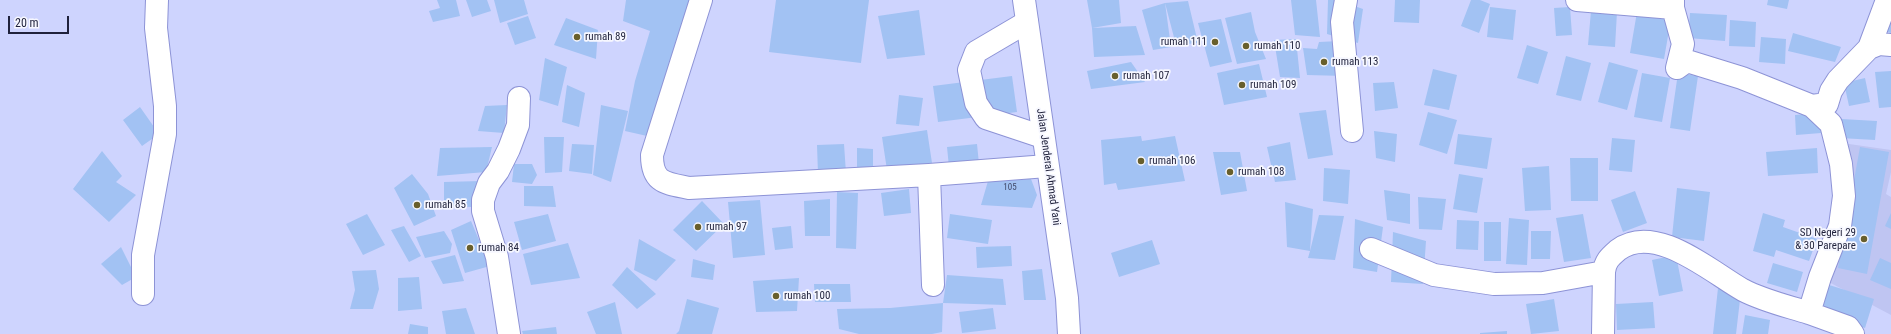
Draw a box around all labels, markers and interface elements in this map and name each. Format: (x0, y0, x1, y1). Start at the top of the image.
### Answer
scale bar (10, 8, 71, 34)
text: 20 m (15, 16, 39, 30)
place label: rumah 89 (585, 30, 626, 44)
marker: rumah 89 (572, 32, 582, 42)
place label: rumah 111 (1161, 35, 1207, 49)
marker: rumah 111 (1210, 37, 1220, 47)
place label: rumah 110 (1254, 39, 1300, 53)
marker: rumah 110 (1241, 41, 1251, 51)
place label: rumah 113 (1332, 55, 1378, 69)
marker: rumah 113 (1319, 57, 1329, 67)
place label: rumah 107 (1123, 69, 1169, 83)
marker: rumah 107 (1110, 71, 1120, 81)
place label: rumah 109 (1250, 78, 1296, 92)
marker: rumah 109 (1237, 80, 1247, 90)
street label: Jalan Jenderal Ahmad Yani (1033, 108, 1063, 226)
place label: rumah 106 (1149, 154, 1195, 168)
marker: rumah 106 (1136, 156, 1146, 166)
place label: rumah 108 (1238, 165, 1284, 179)
marker: rumah 108 (1225, 167, 1235, 177)
house number: 105 (1003, 183, 1017, 193)
place label: rumah 85 (425, 198, 466, 212)
marker: rumah 85 (412, 200, 422, 210)
place label: rumah 97 (706, 220, 747, 234)
marker: rumah 97 (693, 222, 703, 232)
place label: SD Negeri 29 & 30 Parepare (1795, 226, 1856, 252)
marker: SD Negeri 29 & 30 Parepare (1859, 234, 1869, 244)
place label: rumah 84 (478, 241, 519, 255)
marker: rumah 84 (465, 243, 475, 253)
place label: rumah 100 (784, 289, 830, 303)
marker: rumah 100 (771, 291, 781, 301)

